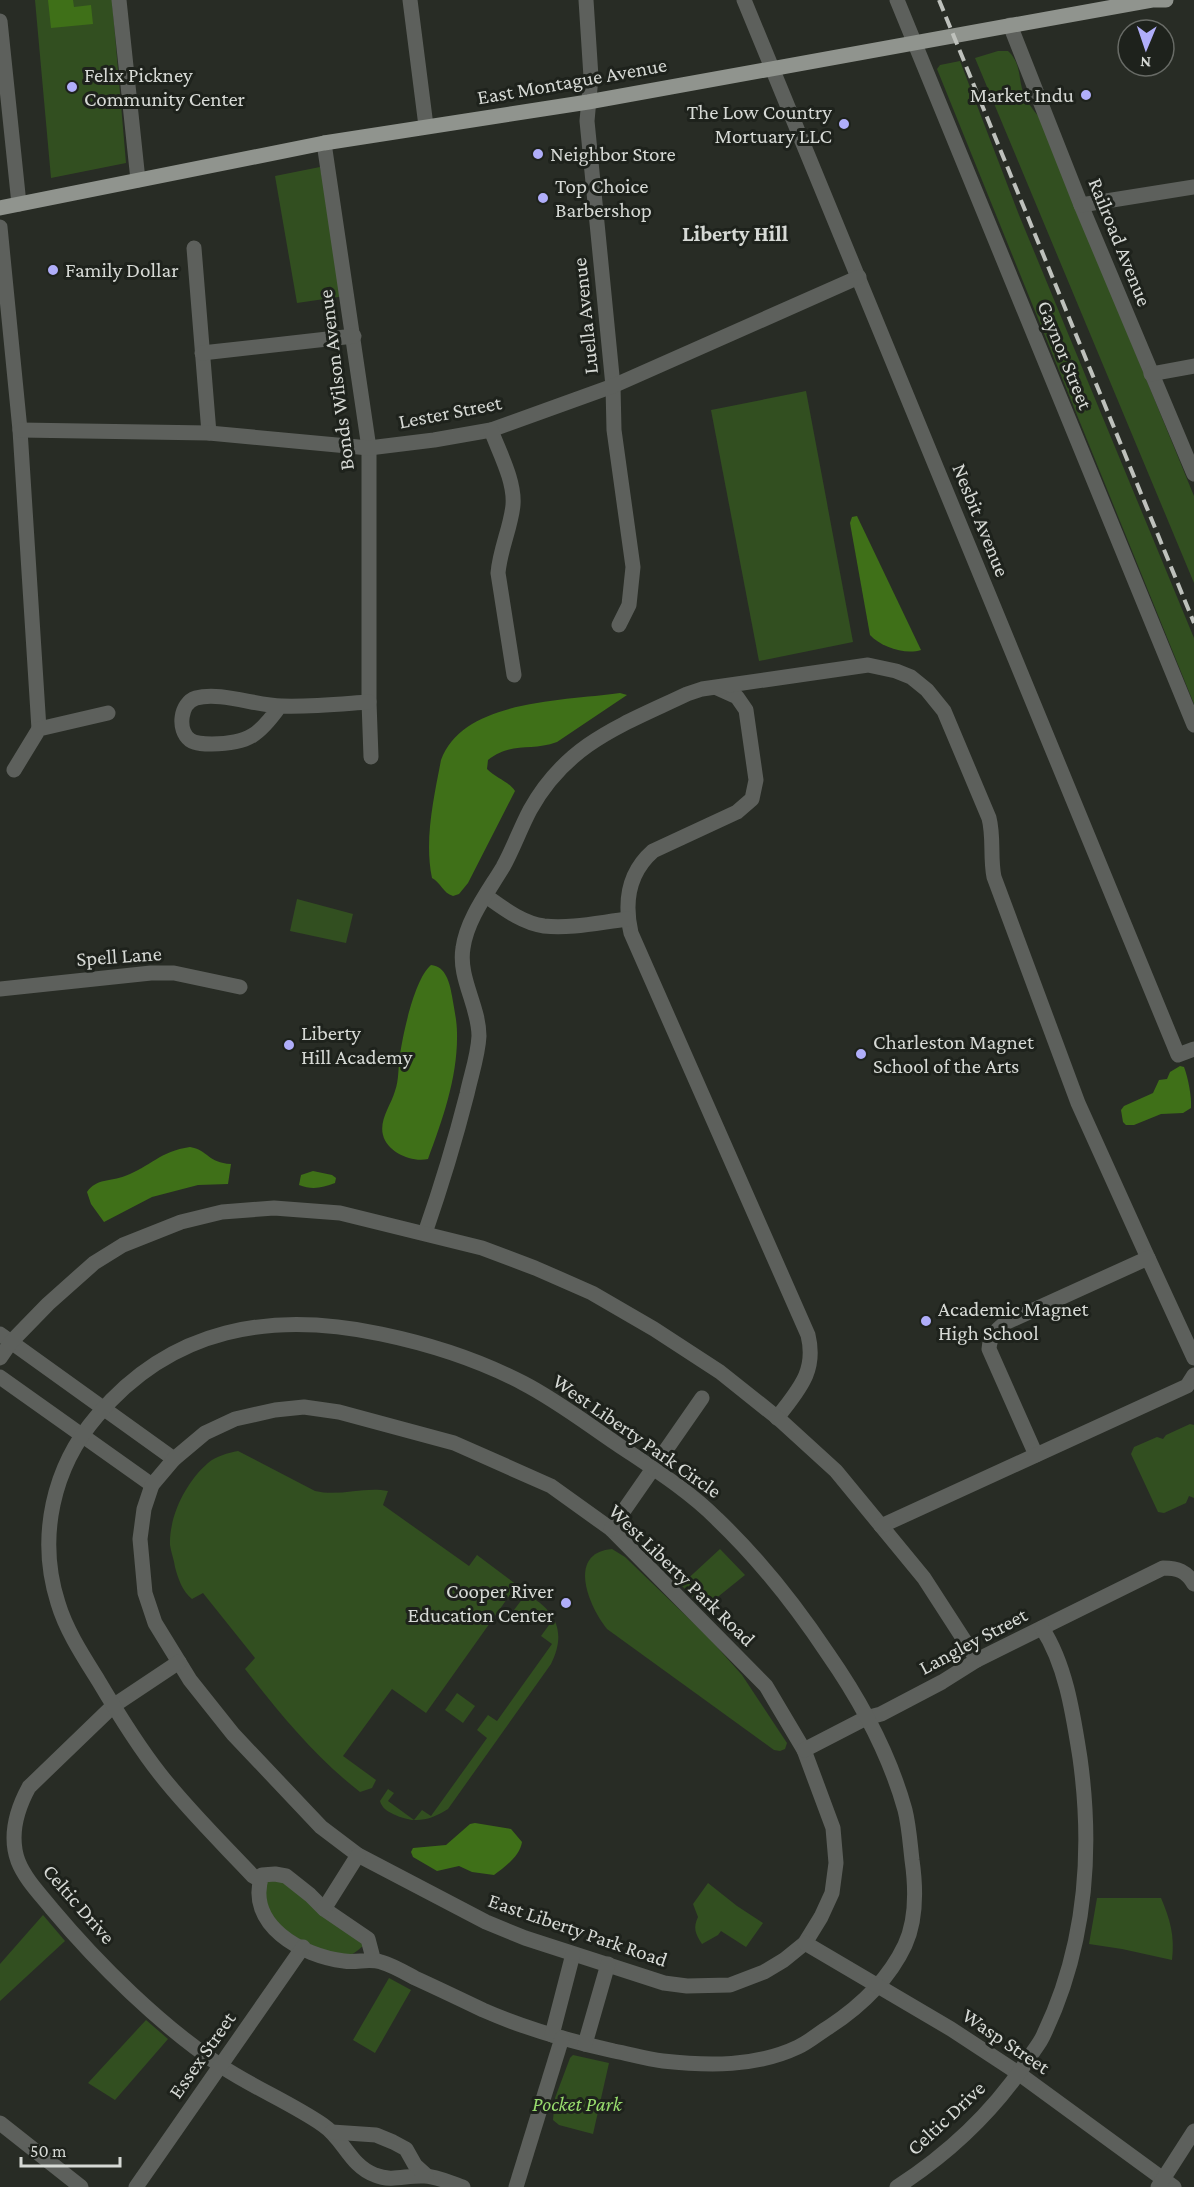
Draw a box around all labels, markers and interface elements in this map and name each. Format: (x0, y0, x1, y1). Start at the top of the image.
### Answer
north arrow (1116, 18, 1176, 78)
street label: East Montague Avenue (475, 52, 669, 110)
text: N (1140, 54, 1151, 71)
place label: Felix Pickney Community Center (84, 63, 246, 111)
marker: Felix Pickney Community Center (65, 80, 79, 94)
place label: Market Indu (970, 83, 1074, 107)
marker: Market Indu (1079, 88, 1093, 102)
place label: The Low Country Mortuary LLC (687, 100, 832, 148)
marker: The Low Country Mortuary LLC (837, 117, 851, 131)
place label: Neighbor Store (550, 142, 676, 166)
marker: Neighbor Store (531, 147, 545, 161)
place label: Top Choice Barbershop (555, 174, 652, 222)
street label: Railroad Avenue (1083, 174, 1157, 310)
marker: Top Choice Barbershop (536, 191, 550, 205)
district label: Liberty Hill (682, 221, 789, 246)
street label: Luella Avenue (567, 256, 603, 376)
place label: Family Dollar (65, 258, 179, 282)
marker: Family Dollar (46, 263, 60, 277)
street label: Bonds Wilson Avenue (313, 288, 359, 472)
street label: Gaynor Street (1032, 297, 1098, 414)
street label: Lester Street (396, 390, 505, 434)
street label: Nesbit Avenue (947, 460, 1015, 580)
street label: Spell Lane (75, 941, 163, 971)
place label: Liberty Hill Academy (301, 1021, 413, 1069)
place label: Charleston Magnet School of the Arts (873, 1030, 1035, 1078)
marker: Liberty Hill Academy (282, 1038, 296, 1052)
marker: Charleston Magnet School of the Arts (854, 1047, 868, 1061)
place label: Academic Magnet High School (938, 1297, 1089, 1345)
marker: Academic Magnet High School (919, 1314, 933, 1328)
street label: West Liberty Park Circle (548, 1369, 726, 1503)
street label: West Liberty Park Road (604, 1499, 760, 1651)
place label: Cooper River Education Center (408, 1579, 555, 1627)
marker: Cooper River Education Center (559, 1596, 573, 1610)
street label: Langley Street (915, 1602, 1032, 1680)
street label: Celtic Drive (38, 1859, 120, 1949)
street label: East Liberty Park Road (485, 1888, 671, 1972)
street label: Wasp Street (958, 2003, 1055, 2080)
street label: Essex Street (164, 2006, 241, 2103)
street label: Celtic Drive (902, 2076, 990, 2160)
park label: Pocket Park (532, 2092, 623, 2116)
scale bar (21, 2130, 120, 2168)
text: 50 m (30, 2141, 67, 2161)

